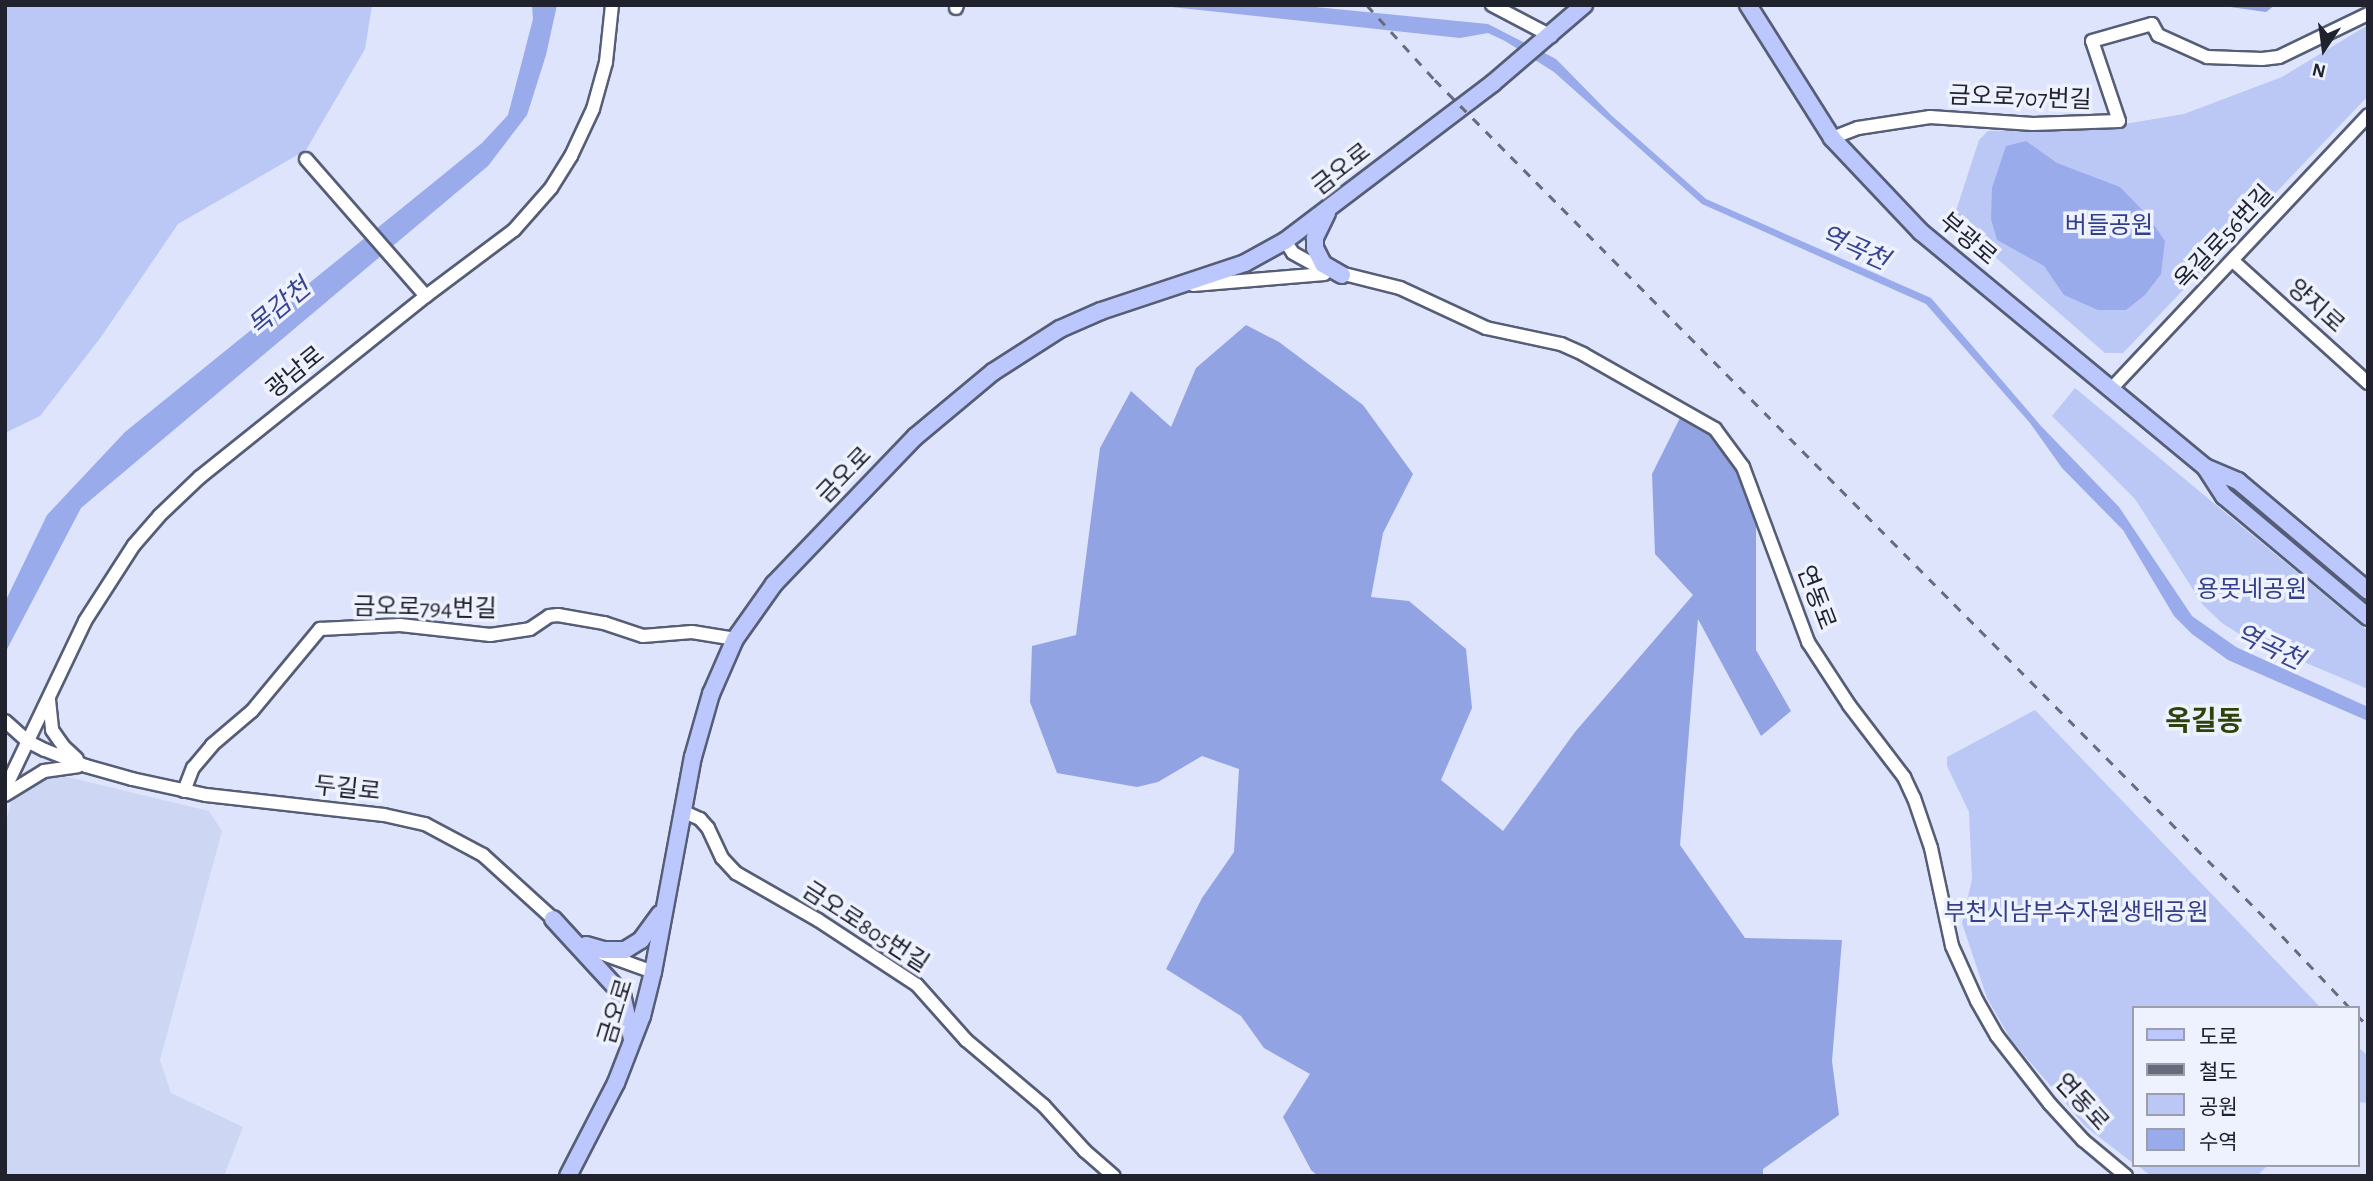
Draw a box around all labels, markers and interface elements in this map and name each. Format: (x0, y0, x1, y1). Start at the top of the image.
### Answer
north arrow (2289, 14, 2359, 84)
text: N (2311, 59, 2328, 81)
street label: 금오로707번길 (1948, 82, 2092, 116)
street label: 금오로 (1307, 138, 1377, 202)
street label: 옥길로56번길 (2170, 180, 2280, 296)
street label: 부광로 (1932, 208, 2002, 272)
park label: 버들공원 (2065, 213, 2153, 241)
water label: 역곡천 (1815, 220, 1893, 278)
water label: 목감천 (242, 273, 318, 343)
street label: 양지로 (2281, 274, 2349, 340)
street label: 광남로 (261, 341, 331, 405)
street label: 금오로 (812, 442, 878, 510)
street label: 연동로 (1790, 562, 1840, 634)
park label: 용못네공원 (2197, 577, 2307, 605)
street label: 금오로794번길 (353, 593, 497, 625)
water label: 역곡천 (2230, 619, 2308, 677)
district label: 옥길동 (2165, 705, 2243, 739)
street label: 두길로 (313, 772, 381, 808)
street label: 금오로805번길 (797, 877, 933, 979)
park label: 부천시남부수자원생태공원 (1944, 900, 2208, 928)
street label: 금오로 (594, 976, 640, 1048)
legend (2132, 1006, 2359, 1167)
text: 도로 (2199, 1027, 2238, 1048)
text: 철도 (2199, 1062, 2238, 1083)
street label: 연동로 (2048, 1069, 2114, 1137)
text: 공원 (2199, 1097, 2238, 1118)
text: 수역 (2199, 1132, 2238, 1153)

